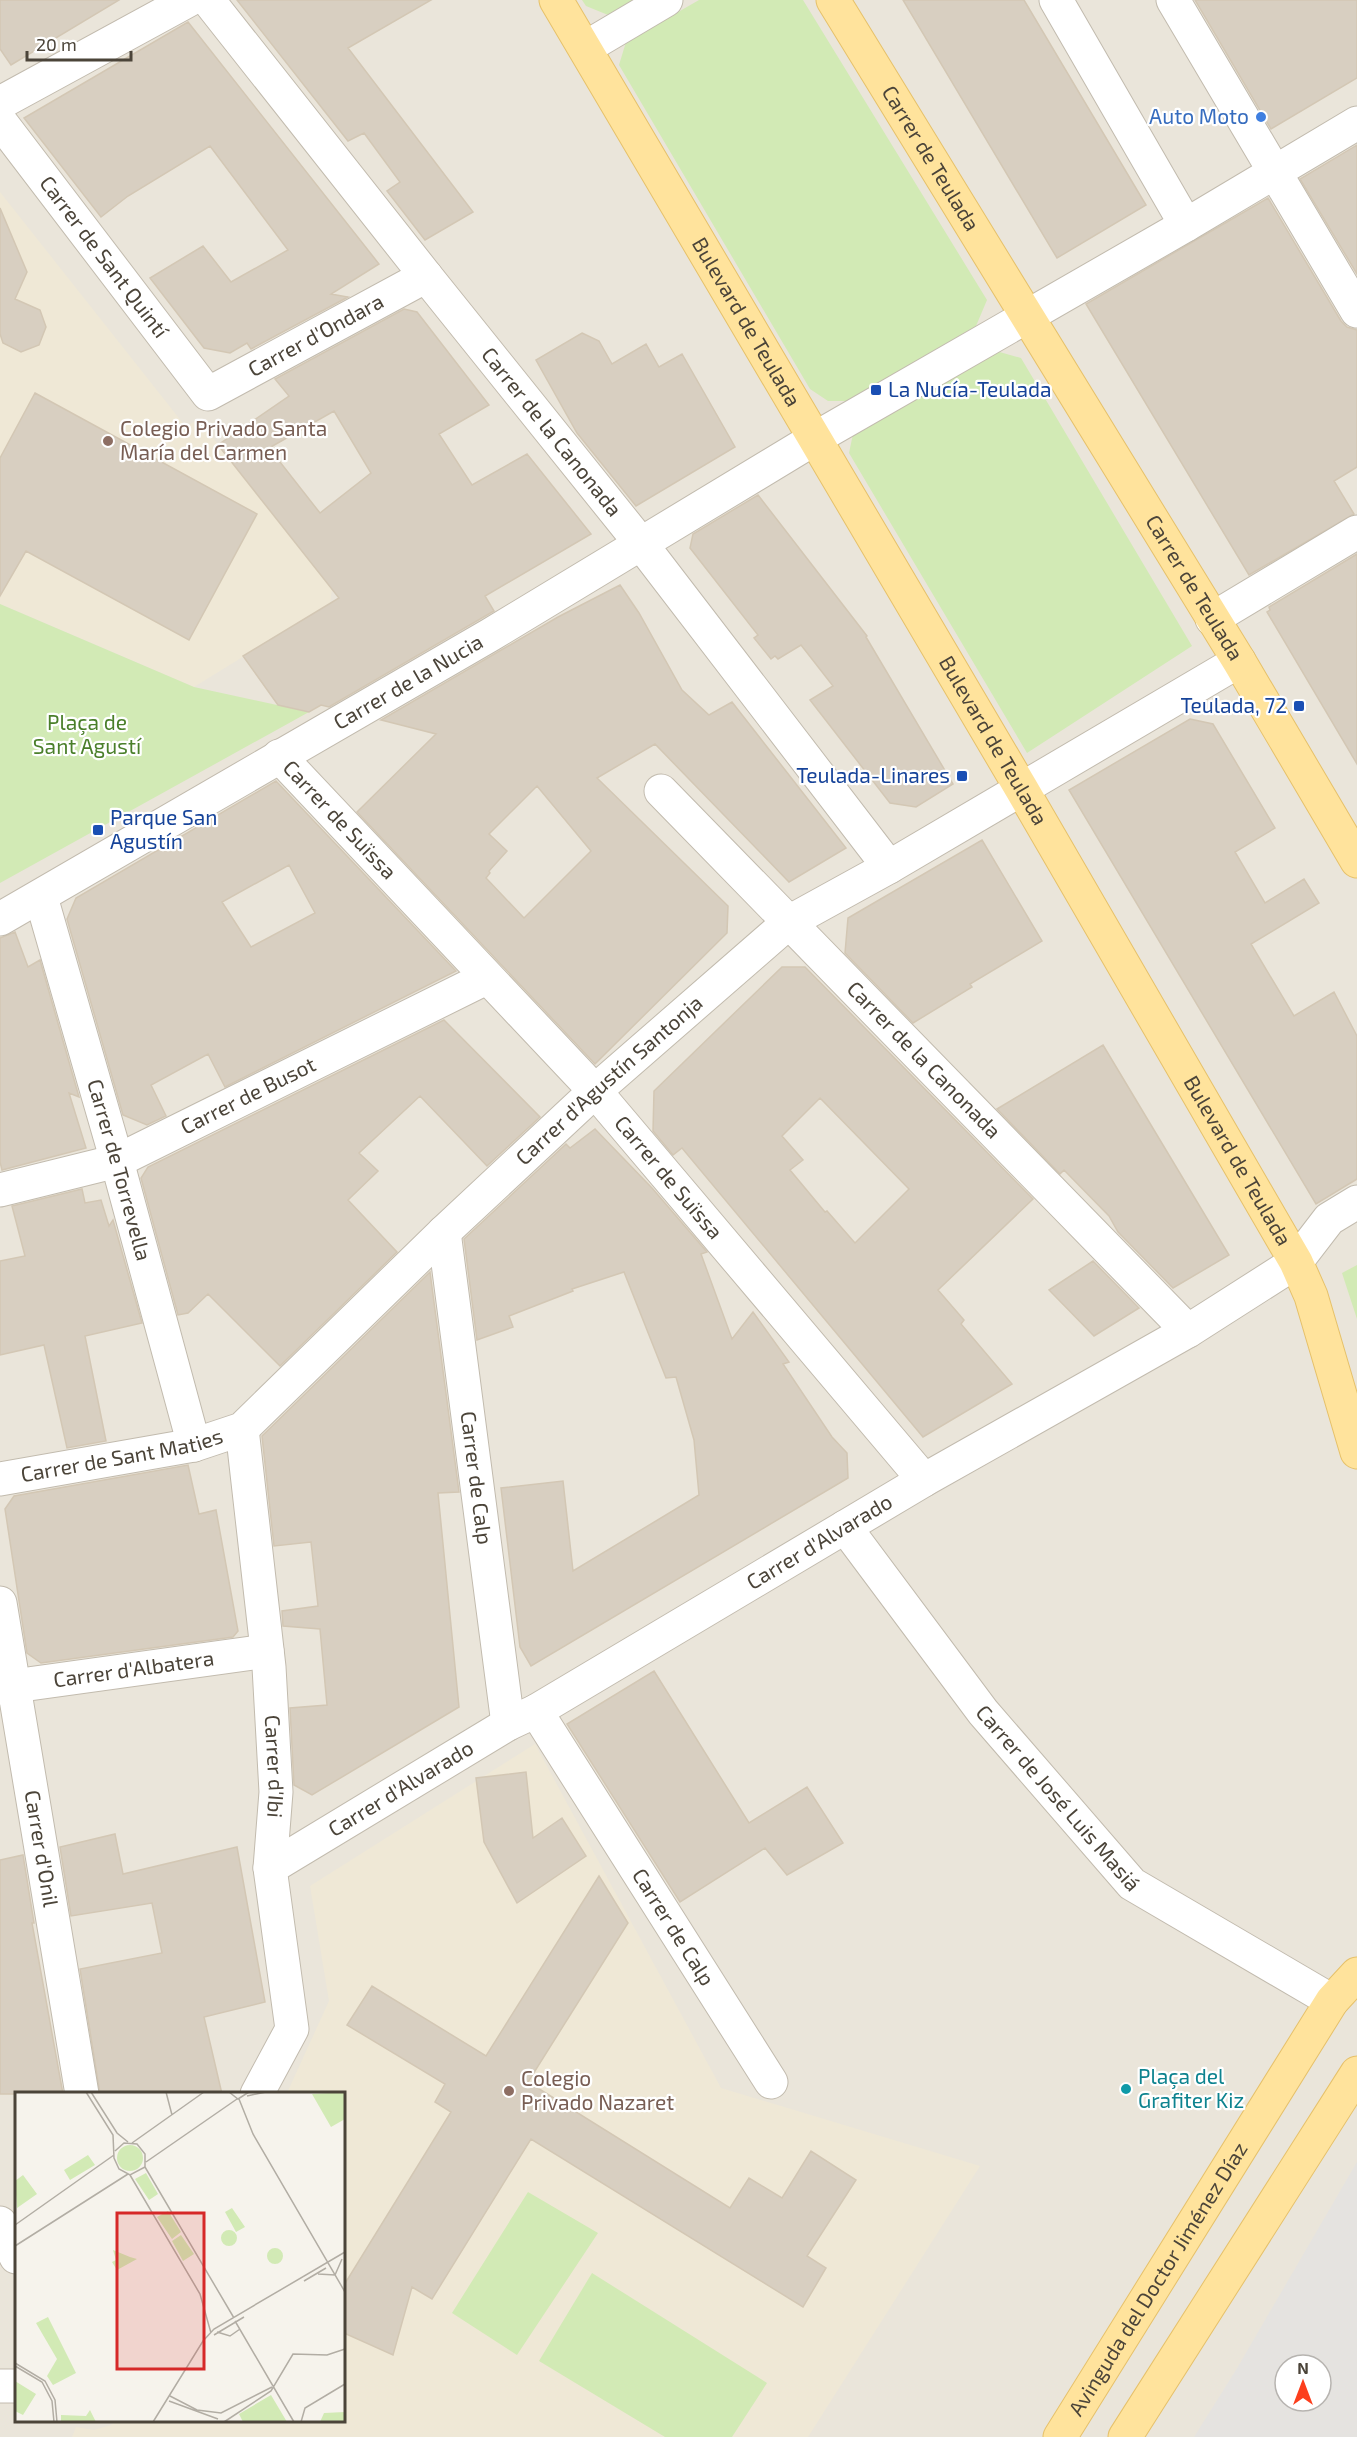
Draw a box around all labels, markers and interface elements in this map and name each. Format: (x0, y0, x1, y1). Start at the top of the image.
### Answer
scale bar (27, 24, 130, 62)
text: 20 m (36, 33, 77, 55)
street label: Carrer de Teulada (878, 80, 986, 235)
place label: Auto Moto (1149, 103, 1249, 128)
marker: Auto Moto (1254, 110, 1268, 124)
street label: Carrer de Sant Quintí (35, 170, 175, 343)
street label: Bulevard de Teulada (688, 232, 807, 410)
street label: Carrer d'Ondara (243, 287, 387, 381)
street label: Carrer de la Canonada (477, 342, 628, 521)
place label: La Nucía-Teulada (888, 376, 1052, 401)
marker: La Nucía-Teulada (869, 383, 883, 397)
place label: Colegio Privado Santa María del Carmen (120, 415, 327, 464)
marker: Colegio Privado Santa María del Carmen (101, 434, 115, 448)
street label: Carrer de Teulada (1141, 510, 1250, 664)
street label: Carrer de la Nucia (329, 628, 487, 734)
street label: Bulevard de Teulada (935, 651, 1054, 829)
place label: Teulada, 72 (1181, 692, 1287, 717)
marker: Teulada, 72 (1292, 699, 1306, 713)
park label: Plaça de Sant Agustí (33, 709, 142, 758)
street label: Carrer de Suïssa (279, 754, 402, 884)
place label: Teulada-Linares (796, 762, 950, 787)
marker: Teulada-Linares (955, 769, 969, 783)
place label: Parque San Agustín (110, 804, 217, 853)
marker: Parque San Agustín (91, 823, 105, 837)
street label: Carrer de la Canonada (843, 975, 1007, 1143)
street label: Carrer d'Agustín Santonja (510, 989, 707, 1169)
street label: Carrer de Busot (176, 1051, 319, 1139)
street label: Bulevard de Teulada (1180, 1071, 1298, 1249)
street label: Carrer de Torrevella (83, 1076, 157, 1263)
street label: Carrer de Suïssa (610, 1110, 729, 1244)
street label: Carrer de Calp (456, 1410, 499, 1546)
street label: Carrer de Sant Maties (19, 1422, 226, 1486)
street label: Carrer d'Alvarado (741, 1488, 896, 1594)
street label: Carrer d'Albatera (52, 1644, 215, 1691)
street label: Carrer de José Luis Masiá (972, 1699, 1146, 1895)
street label: Carrer d'Ibi (261, 1714, 290, 1819)
street label: Carrer d'Alvarado (323, 1734, 477, 1841)
street label: Carrer d'Onil (20, 1788, 65, 1909)
street label: Carrer de Calp (628, 1863, 721, 1990)
place label: Plaça del Grafiter Kiz (1138, 2063, 1244, 2112)
place label: Colegio Privado Nazaret (521, 2065, 674, 2114)
marker: Plaça del Grafiter Kiz (1119, 2082, 1133, 2096)
marker: Colegio Privado Nazaret (502, 2084, 516, 2098)
inset map (15, 2092, 345, 2422)
street label: Avinguda del Doctor Jiménez Díaz (1062, 2137, 1252, 2420)
north arrow (1273, 2353, 1333, 2413)
text: N (1297, 2358, 1309, 2377)

